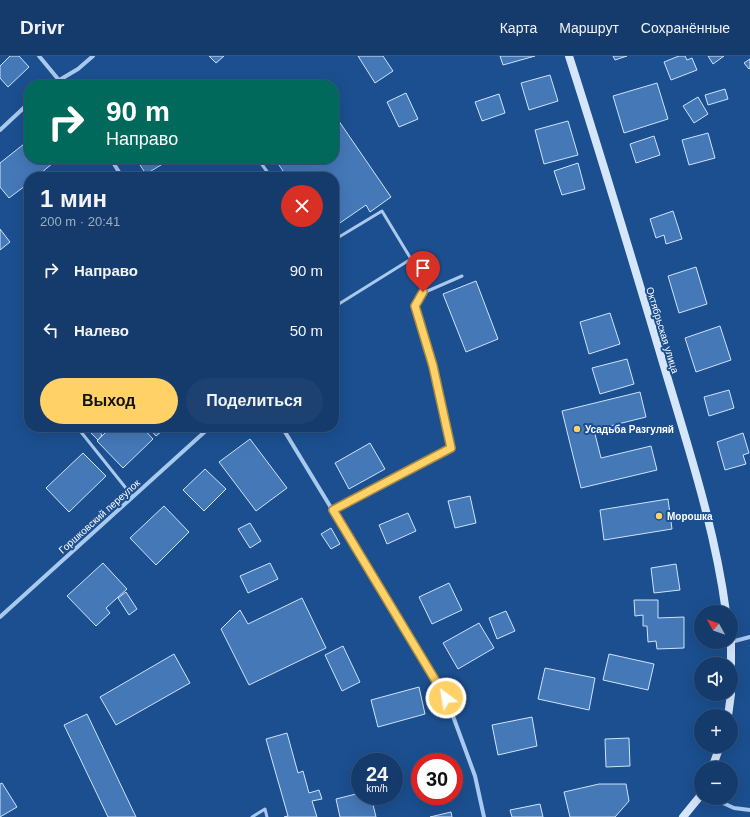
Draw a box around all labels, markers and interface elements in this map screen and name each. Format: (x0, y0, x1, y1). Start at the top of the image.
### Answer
text: Drivr (20, 17, 64, 38)
text: Карта (500, 20, 537, 36)
text: Маршрут (559, 20, 619, 36)
text: Сохранённые (641, 20, 730, 36)
icon: right (40, 96, 92, 148)
text: 90 m (106, 96, 170, 127)
text: Направо (106, 129, 178, 149)
text: 1 мин (40, 185, 107, 212)
button: close (281, 185, 323, 227)
text: 200 m · 20:41 (40, 214, 120, 229)
pin (406, 251, 440, 292)
icon: arrive (412, 257, 434, 279)
icon: right (40, 259, 62, 281)
text: Направо (74, 262, 138, 279)
text: 90 m (290, 262, 323, 279)
street label: Октябрьская улица (644, 286, 681, 375)
icon: left (40, 319, 62, 341)
text: Налево (74, 322, 129, 339)
text: 50 m (290, 322, 323, 339)
button: Выход (40, 378, 178, 424)
button: Поделиться (186, 378, 323, 424)
marker: Усадьба Разгуляй (572, 424, 582, 434)
place label: Усадьба Разгуляй (585, 424, 674, 435)
street label: Горшковский переулок (57, 477, 143, 556)
marker: Морошка (654, 511, 664, 521)
place label: Морошка (667, 511, 713, 522)
north arrow (694, 605, 738, 649)
map controls (694, 605, 738, 805)
button: sound (694, 657, 738, 701)
position arrow (425, 677, 467, 719)
button: + (694, 709, 738, 753)
speed limit sign: 30 (411, 753, 463, 805)
button: − (694, 761, 738, 805)
text: 24 (366, 763, 388, 785)
text: km/h (366, 783, 388, 794)

